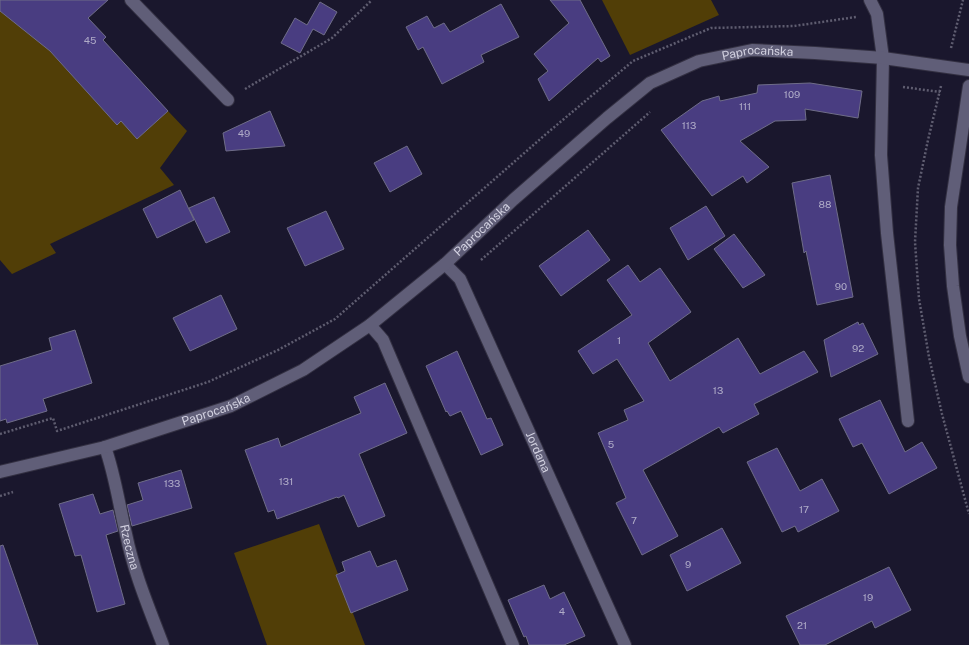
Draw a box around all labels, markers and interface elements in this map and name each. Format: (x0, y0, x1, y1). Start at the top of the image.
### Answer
house number: 45 (84, 34, 96, 46)
street label: Paprocańska (720, 43, 794, 63)
house number: 109 (784, 88, 800, 100)
house number: 111 (739, 100, 751, 112)
house number: 113 (682, 119, 696, 131)
house number: 49 (238, 127, 250, 139)
house number: 88 (819, 198, 831, 210)
street label: Paprocańska (451, 199, 513, 259)
house number: 90 (835, 280, 847, 292)
house number: 1 (617, 334, 621, 346)
house number: 92 (852, 342, 864, 354)
house number: 13 (713, 384, 723, 396)
street label: Paprocańska (180, 391, 253, 429)
street label: Jordana (523, 429, 553, 475)
house number: 5 (608, 438, 614, 450)
house number: 131 (279, 475, 293, 487)
house number: 133 (164, 477, 180, 489)
house number: 17 (799, 503, 809, 515)
house number: 7 (631, 514, 637, 526)
street label: Rzeczna (117, 523, 142, 571)
house number: 9 (685, 558, 691, 570)
house number: 19 (863, 591, 873, 603)
house number: 4 (559, 605, 565, 617)
house number: 21 (797, 619, 807, 631)

